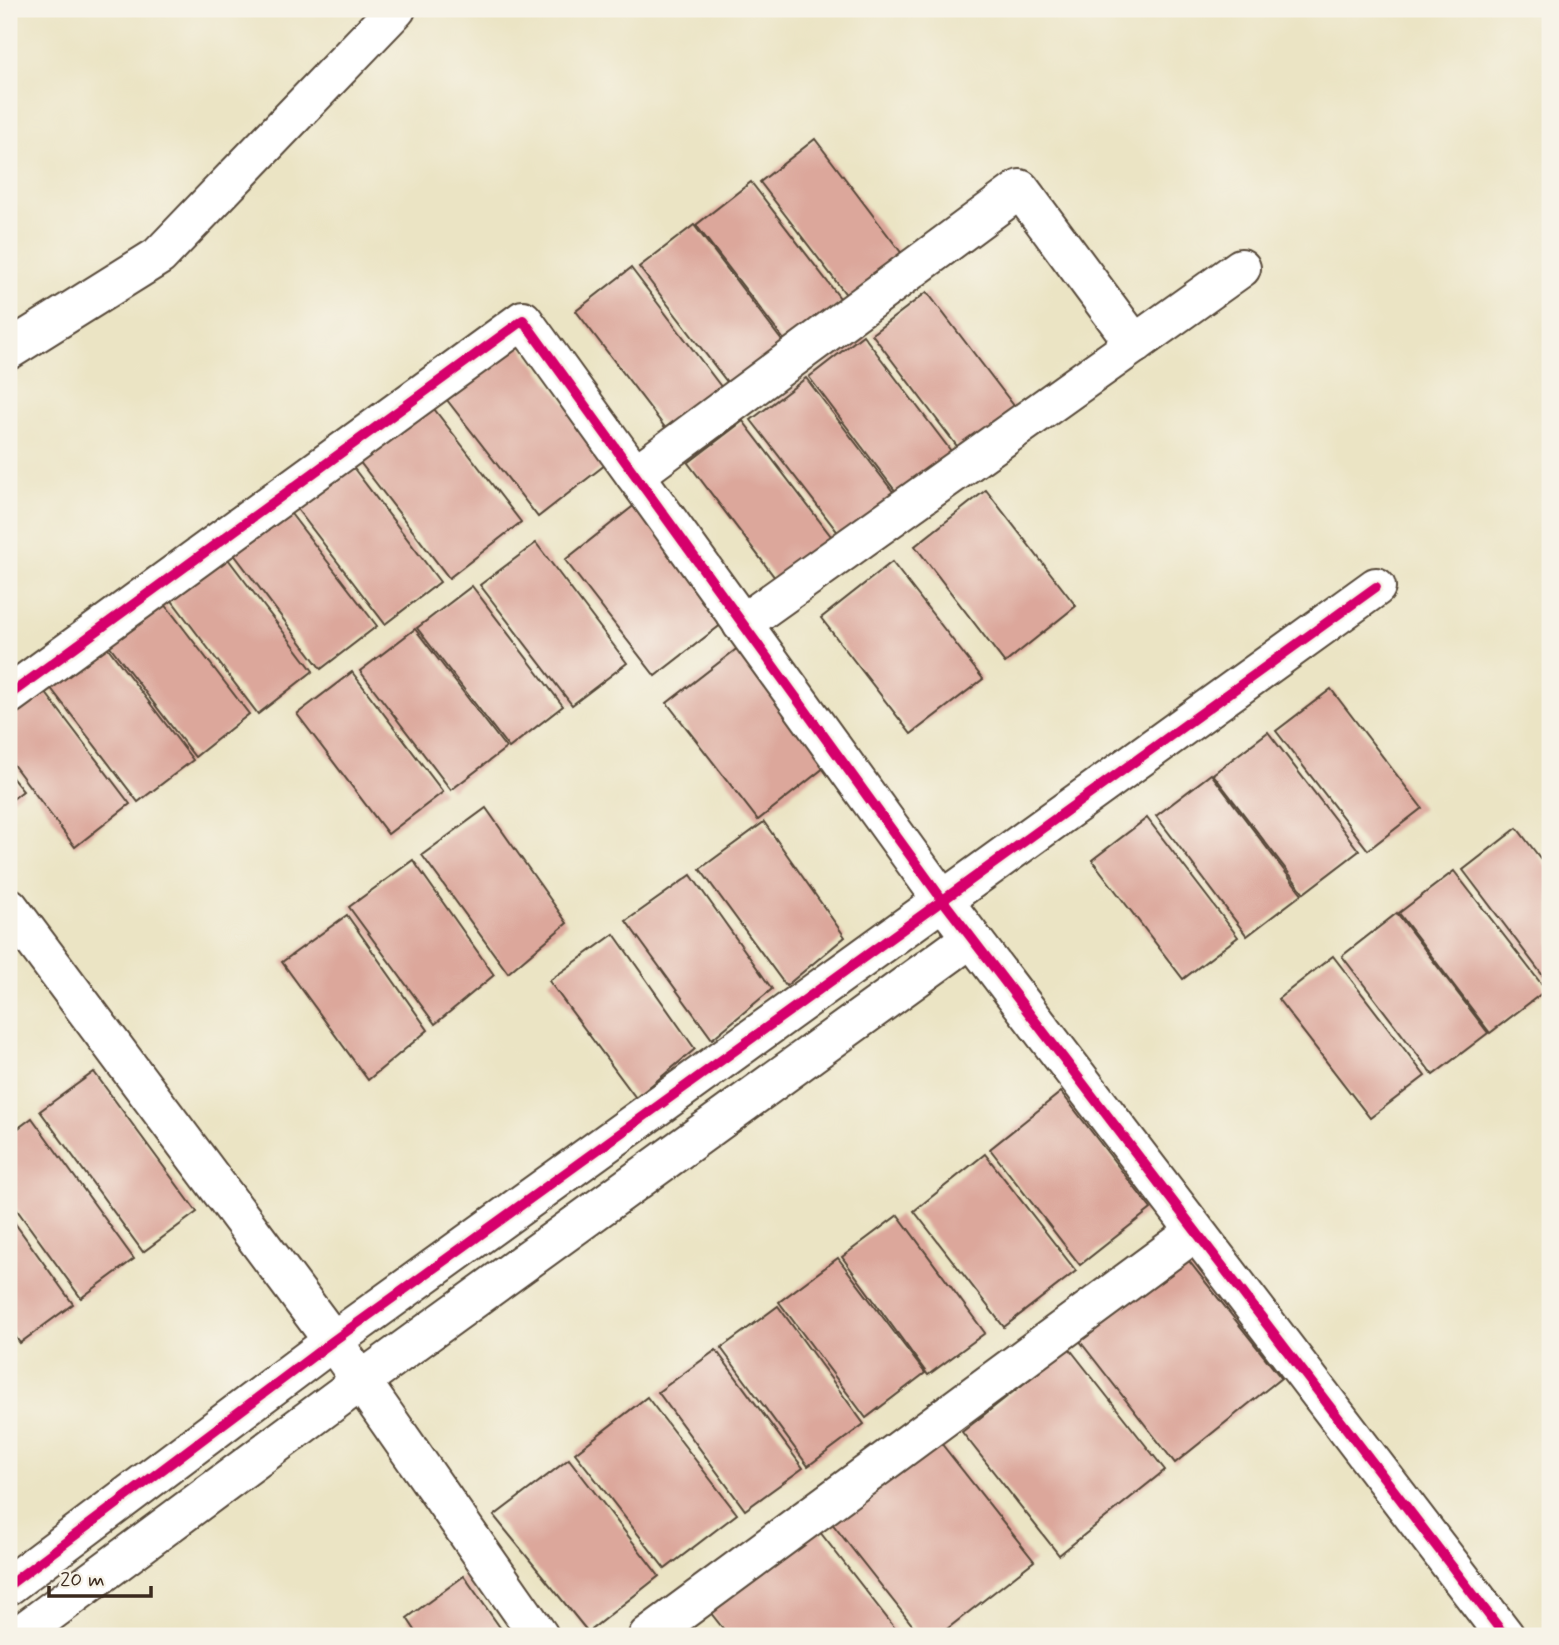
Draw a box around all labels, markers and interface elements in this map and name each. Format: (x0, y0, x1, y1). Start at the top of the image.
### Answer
scale bar (49, 1554, 150, 1598)
text: 20 m (60, 1566, 105, 1594)

